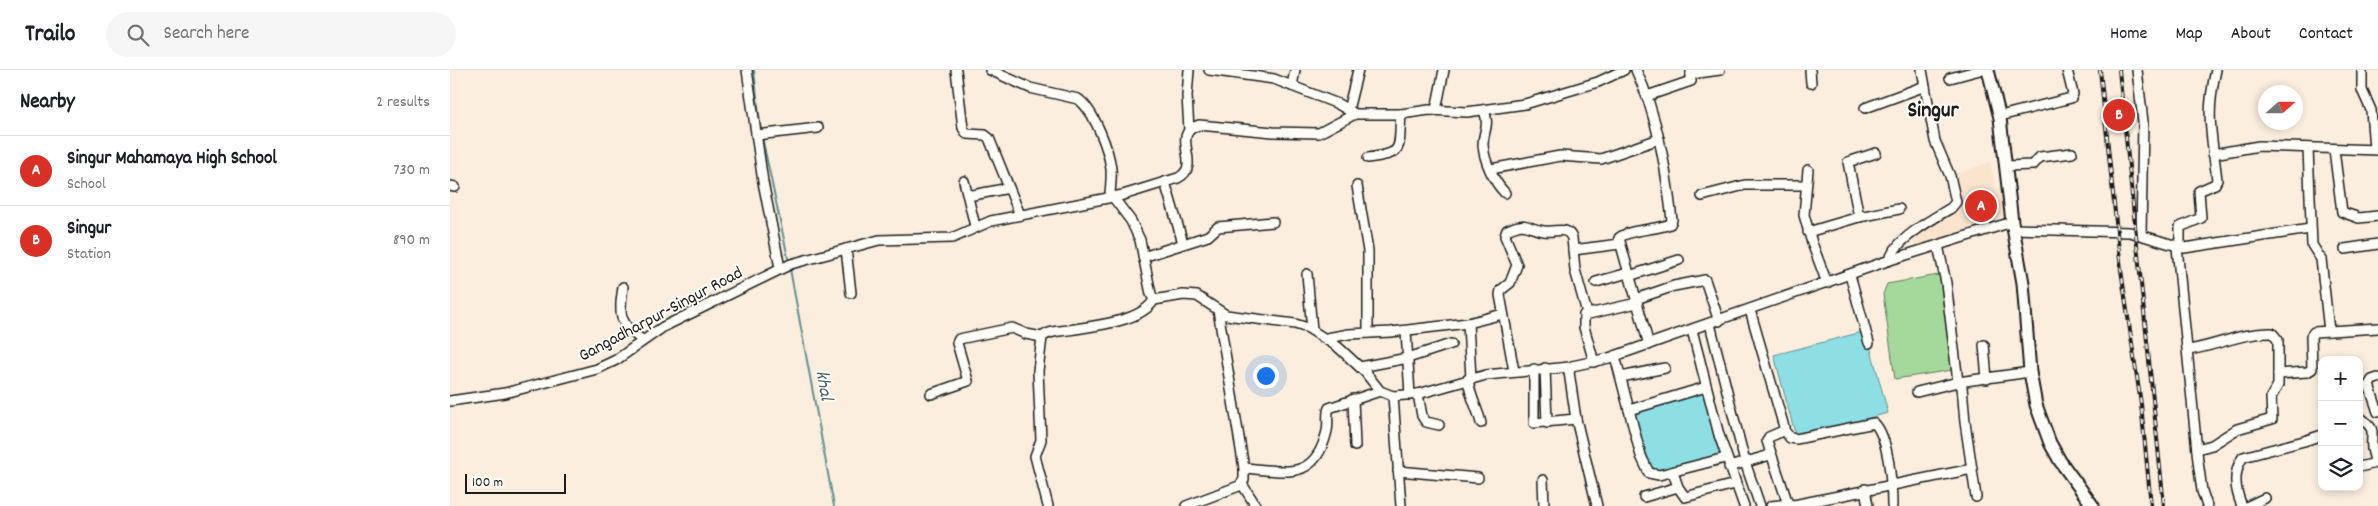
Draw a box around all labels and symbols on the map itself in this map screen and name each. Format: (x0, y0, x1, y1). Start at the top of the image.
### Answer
north arrow (2258, 85, 2303, 130)
district label: Singur (1907, 96, 1959, 127)
pin: B (2103, 96, 2135, 134)
pin: A (1965, 187, 1997, 225)
street label: Gangadharpur-Singur Road (575, 261, 748, 369)
your location (1253, 363, 1279, 389)
water label: khal (807, 369, 839, 404)
scale bar (465, 471, 566, 494)

